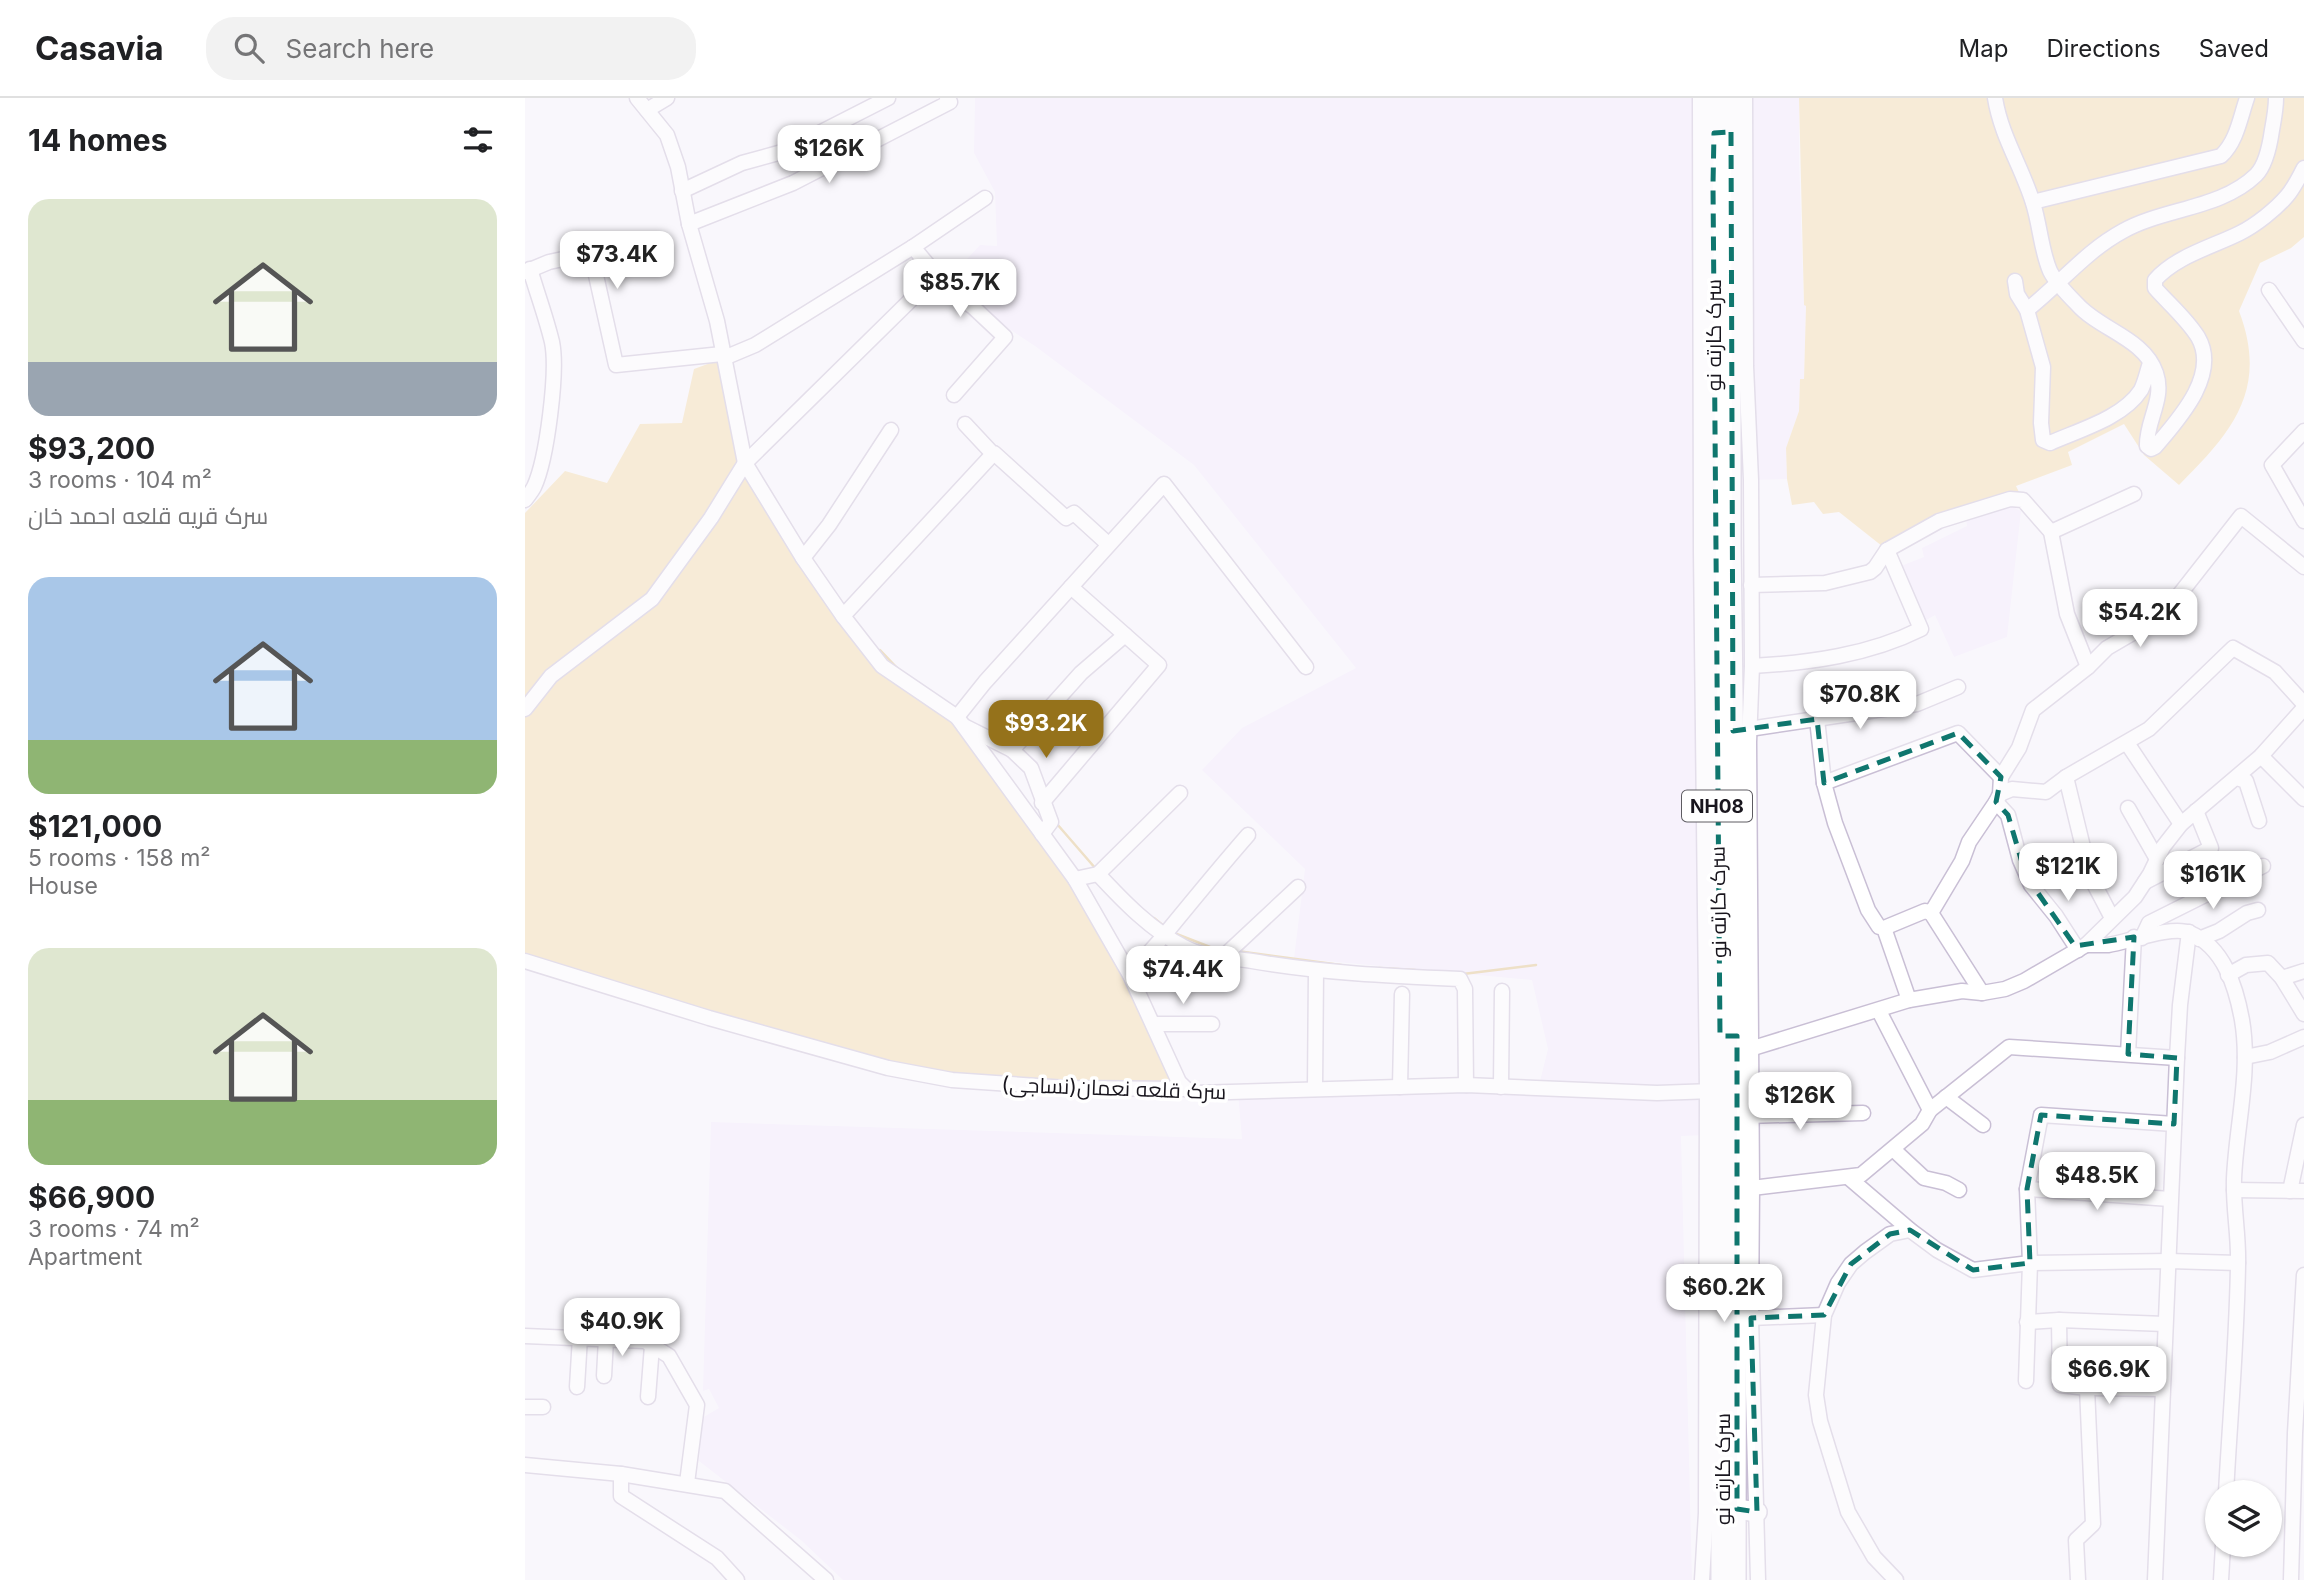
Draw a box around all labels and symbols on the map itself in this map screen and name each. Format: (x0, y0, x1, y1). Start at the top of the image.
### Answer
pin: $126K (780, 126, 878, 185)
pin: $73.4K (560, 232, 674, 291)
pin: $85.7K (903, 260, 1017, 319)
street label: سرک کارته نو (1701, 279, 1726, 391)
pin: $54.2K (2083, 589, 2197, 649)
pin: $70.8K (1803, 672, 1917, 731)
pin: $93.2K (989, 700, 1103, 760)
road number: NH08 (1682, 790, 1752, 821)
pin: $121K (2019, 844, 2117, 903)
street label: سرک کارته نو (1705, 846, 1731, 958)
pin: $161K (2164, 852, 2262, 911)
pin: $74.4K (1126, 946, 1240, 1006)
street label: سرک قلعه نعمان(نساجی) (1001, 1072, 1227, 1105)
pin: $126K (1751, 1072, 1849, 1132)
pin: $48.5K (2040, 1152, 2154, 1212)
pin: $60.2K (1667, 1264, 1781, 1324)
pin: $40.9K (565, 1298, 679, 1358)
pin: $66.9K (2052, 1346, 2166, 1406)
street label: سرک کارته نو (1710, 1413, 1735, 1525)

